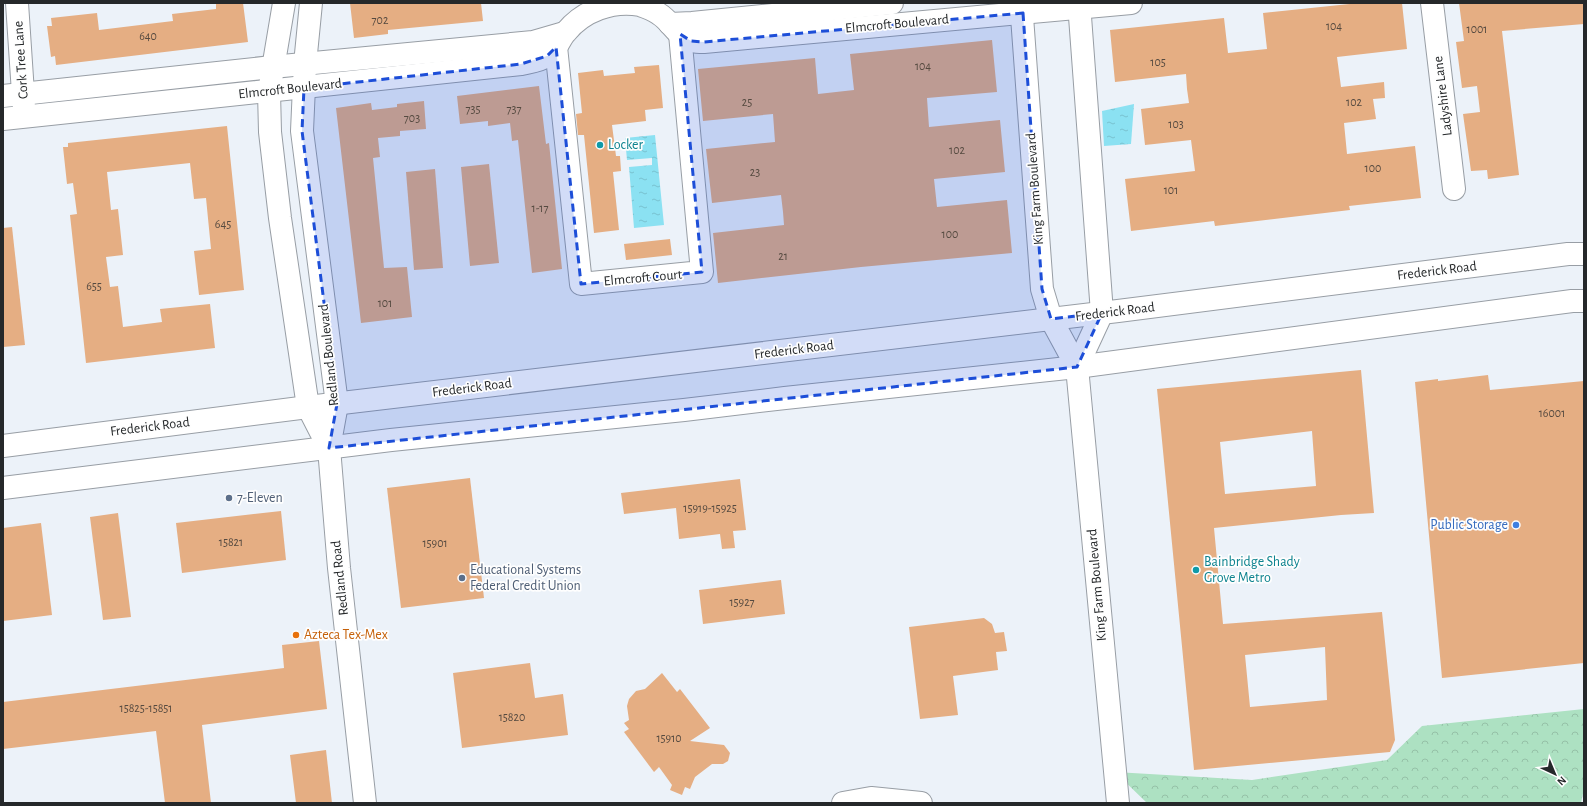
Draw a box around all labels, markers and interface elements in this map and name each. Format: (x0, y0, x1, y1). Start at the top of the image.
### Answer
street label: Elmcroft Boulevard (845, 12, 949, 36)
house number: 702 (372, 14, 389, 26)
street label: Cork Tree Lane (11, 20, 31, 100)
house number: 104 (1326, 20, 1342, 32)
house number: 1001 (1467, 23, 1487, 35)
house number: 640 (139, 30, 157, 42)
street label: Ladyshire Lane (1431, 55, 1455, 137)
house number: 105 (1150, 56, 1166, 68)
house number: 104 (915, 60, 931, 72)
street label: Elmcroft Boulevard (238, 77, 342, 101)
house number: 25 (742, 96, 752, 108)
house number: 102 (1346, 96, 1362, 108)
house number: 735 (466, 103, 480, 115)
house number: 737 (507, 103, 521, 115)
house number: 703 (404, 112, 420, 124)
house number: 103 (1168, 118, 1184, 130)
street label: King Farm Boulevard (1024, 132, 1046, 246)
place label: Locker (608, 138, 644, 152)
marker: Locker (595, 140, 605, 150)
house number: 102 (949, 144, 965, 156)
house number: 100 (1365, 162, 1381, 174)
house number: 23 (750, 166, 760, 178)
house number: 101 (1164, 184, 1178, 196)
house number: 1-17 (532, 202, 548, 214)
house number: 645 (215, 218, 231, 230)
house number: 100 (942, 228, 958, 240)
house number: 21 (778, 250, 788, 262)
street label: Frederick Road (1396, 259, 1478, 283)
street label: Elmcroft Court (603, 268, 683, 288)
house number: 655 (86, 280, 102, 292)
house number: 101 (378, 297, 392, 309)
street label: Frederick Road (1074, 300, 1156, 324)
street label: Redland Boulevard (317, 303, 341, 407)
street label: Frederick Road (753, 338, 835, 362)
street label: Frederick Road (431, 376, 513, 400)
house number: 16001 (1539, 407, 1565, 419)
street label: Frederick Road (109, 415, 191, 439)
place label: 7-Eleven (237, 491, 283, 505)
marker: 7-Eleven (224, 493, 234, 503)
house number: 15919-15925 (683, 502, 737, 514)
place label: Public Storage (1430, 518, 1508, 532)
marker: Public Storage (1511, 520, 1521, 530)
street label: King Farm Boulevard (1085, 528, 1109, 642)
house number: 15821 (219, 536, 243, 548)
house number: 15901 (422, 537, 448, 549)
street label: Redland Road (329, 540, 351, 616)
place label: Bainbridge Shady Grove Metro (1204, 555, 1300, 585)
place label: Educational Systems Federal Credit Union (470, 563, 581, 593)
marker: Bainbridge Shady Grove Metro (1191, 565, 1201, 575)
marker: Educational Systems Federal Credit Union (457, 573, 467, 583)
house number: 15927 (729, 596, 755, 608)
place label: Azteca Tex-Mex (304, 628, 388, 642)
marker: Azteca Tex-Mex (291, 630, 301, 640)
house number: 15825-15851 (120, 702, 172, 714)
house number: 15820 (499, 711, 525, 723)
house number: 15910 (656, 732, 682, 744)
north arrow (1535, 754, 1575, 794)
text: N (1555, 774, 1568, 787)

